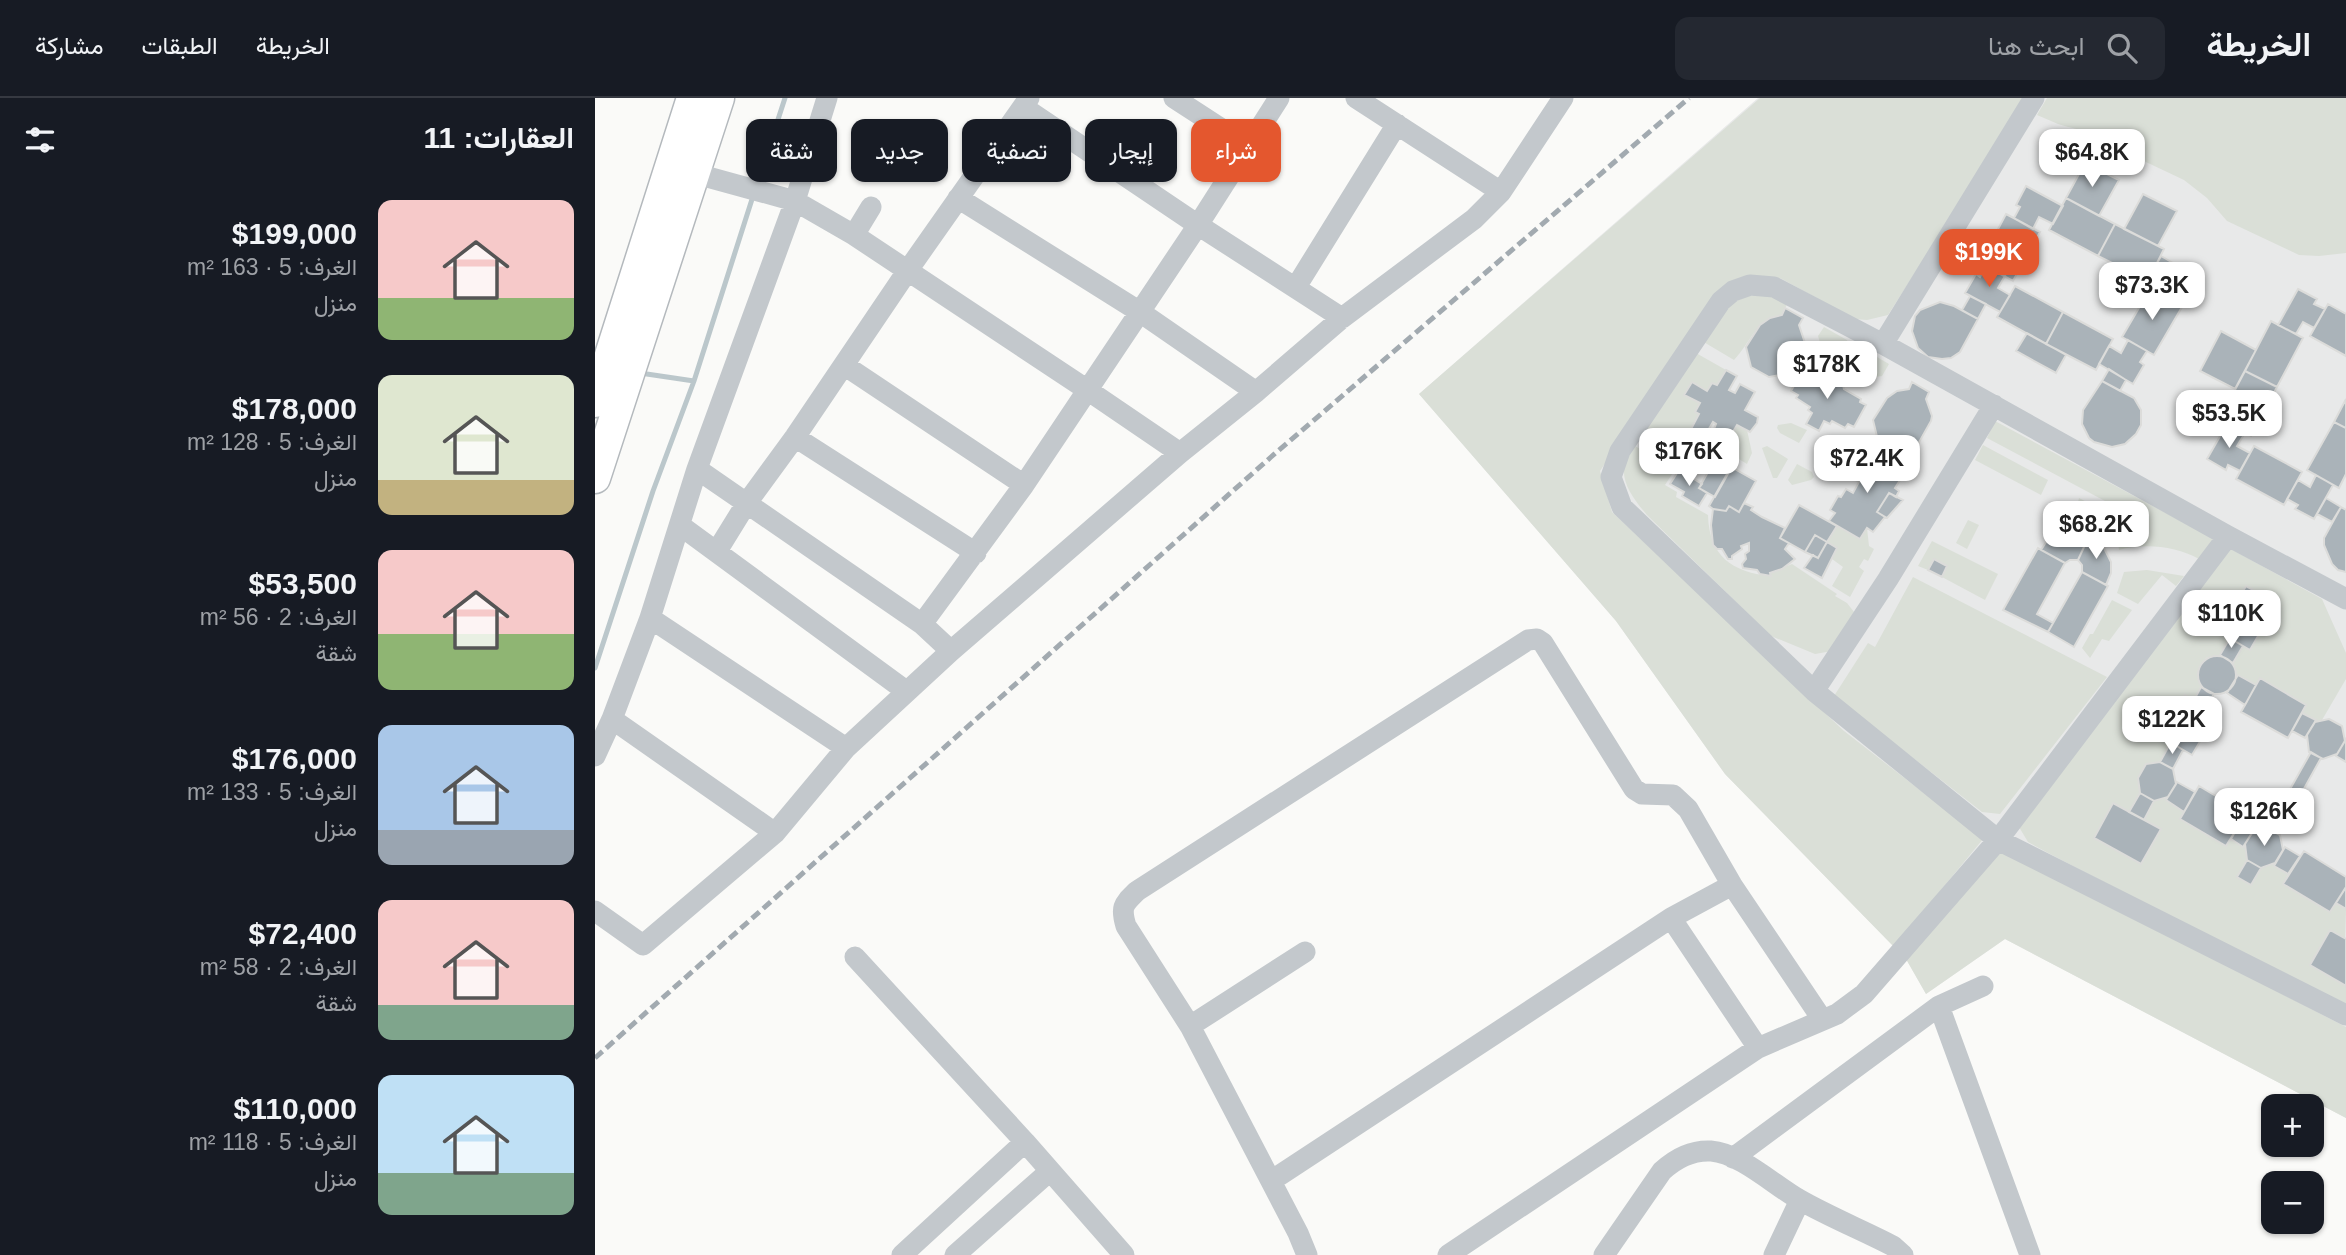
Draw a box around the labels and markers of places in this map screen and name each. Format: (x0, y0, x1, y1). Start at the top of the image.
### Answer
pin: $64.8K (2035, 130, 2149, 189)
pin: $199K (1940, 230, 2038, 289)
pin: $73.3K (2095, 262, 2209, 322)
pin: $178K (1778, 342, 1876, 401)
pin: $53.5K (2172, 390, 2286, 450)
pin: $176K (1640, 428, 1738, 488)
pin: $72.4K (1810, 436, 1924, 495)
pin: $68.2K (2039, 502, 2153, 561)
pin: $110K (2182, 590, 2280, 650)
pin: $122K (2123, 696, 2221, 756)
pin: $126K (2215, 788, 2313, 848)

